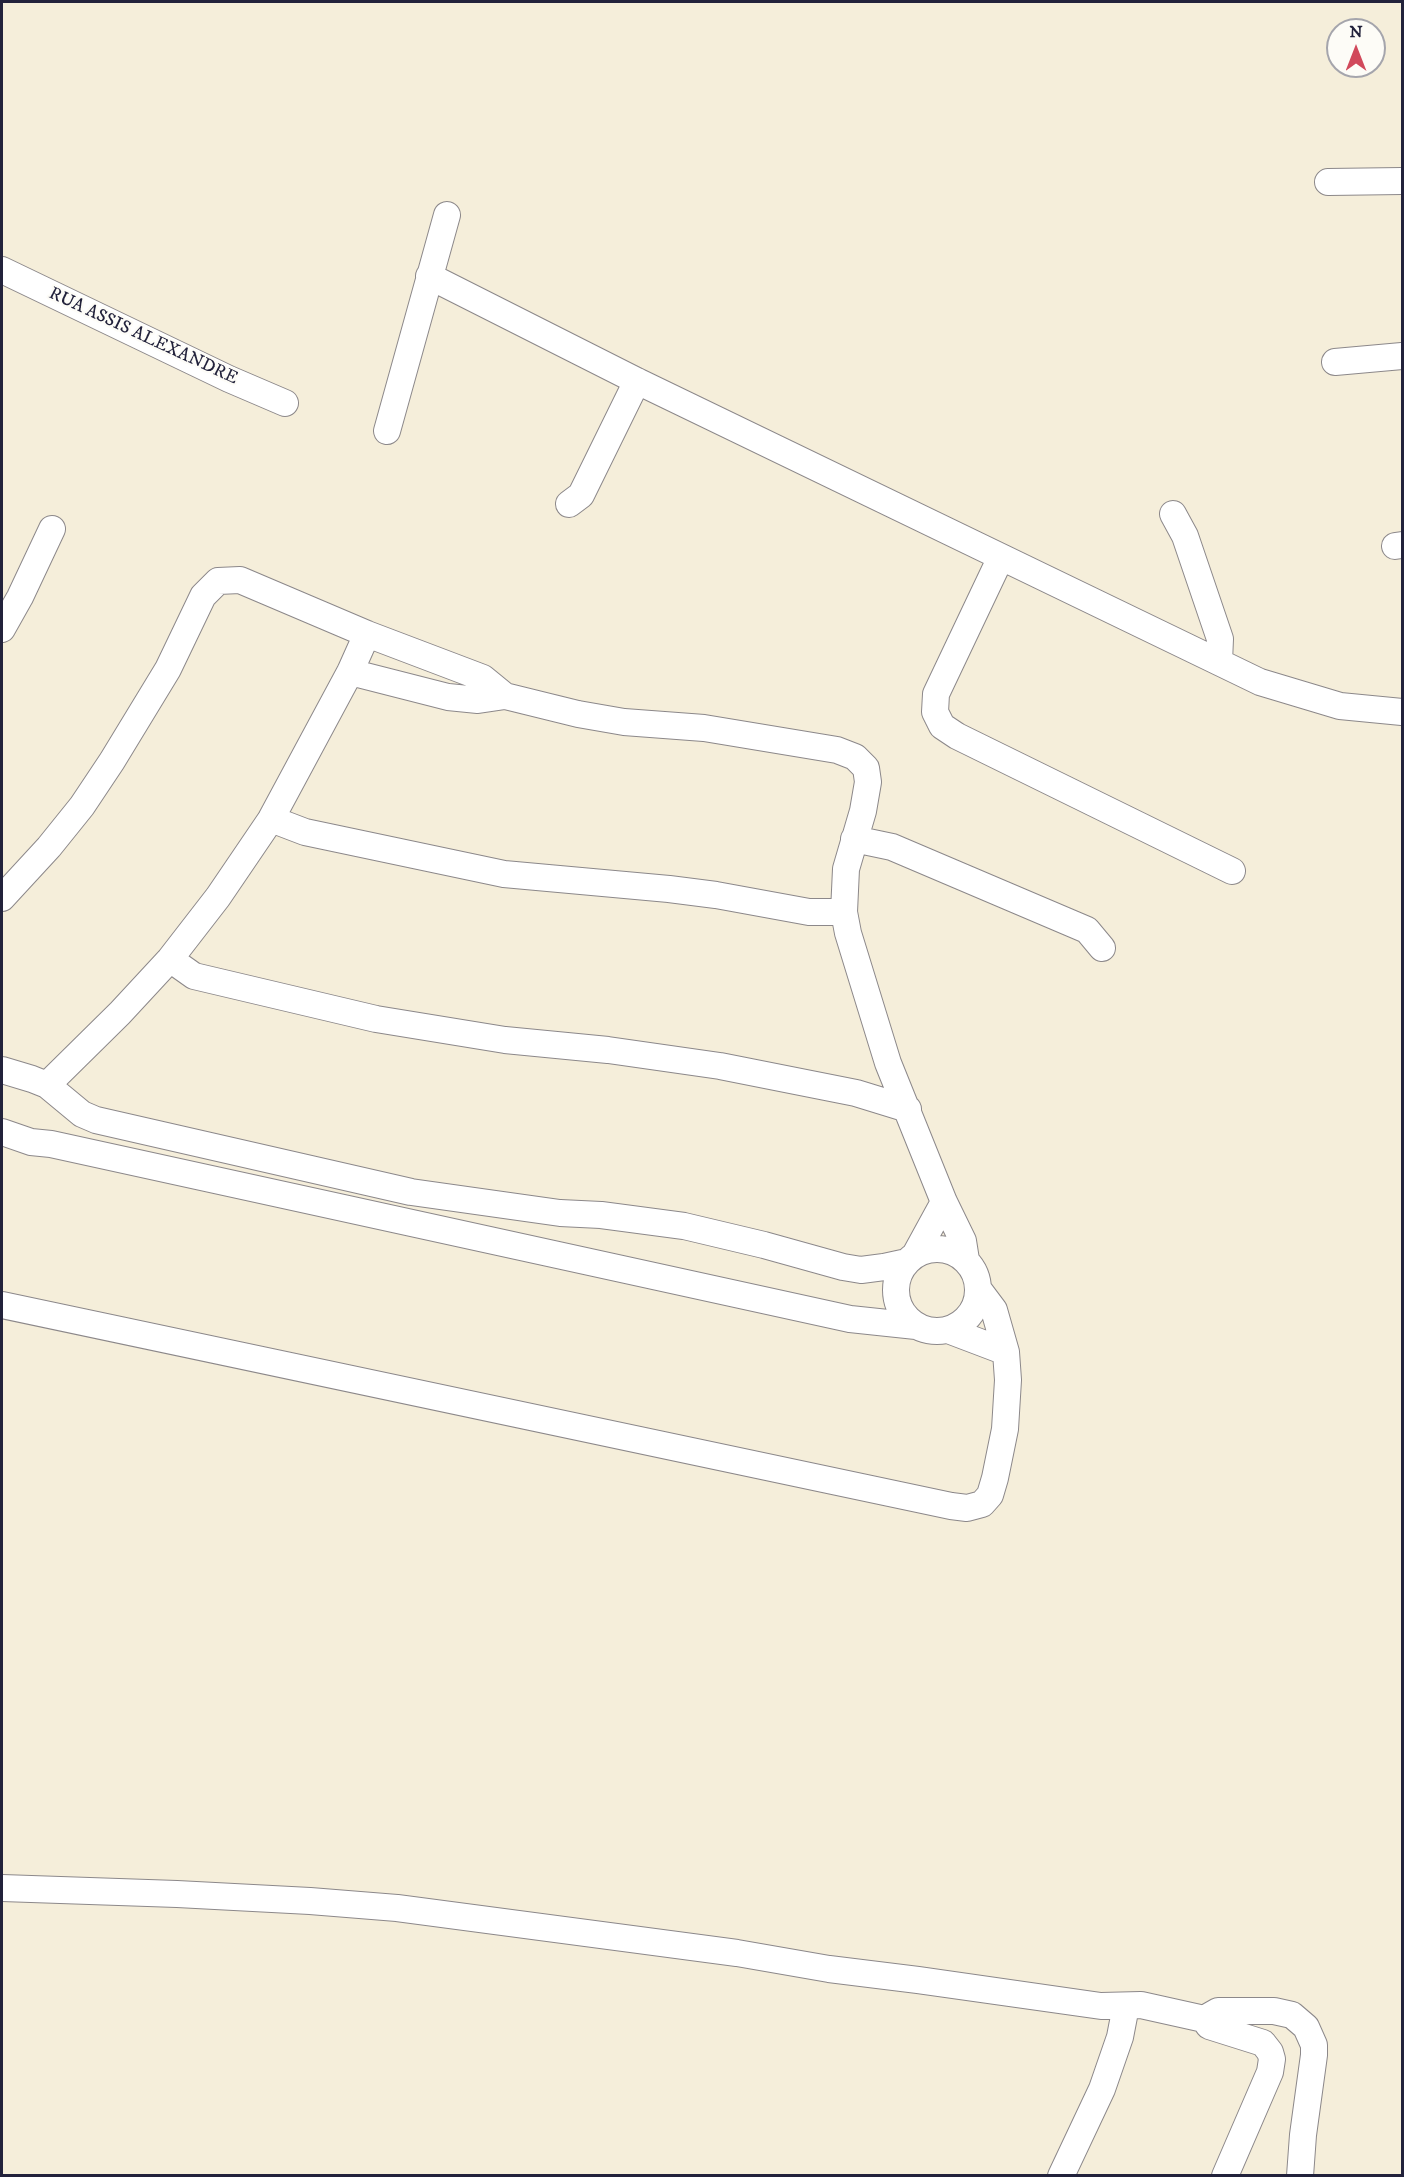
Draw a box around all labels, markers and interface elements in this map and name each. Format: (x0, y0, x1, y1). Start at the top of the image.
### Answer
north arrow (1326, 18, 1386, 78)
text: N (1349, 22, 1363, 42)
street label: RUA ASSIS ALEXANDRE (45, 284, 241, 390)

